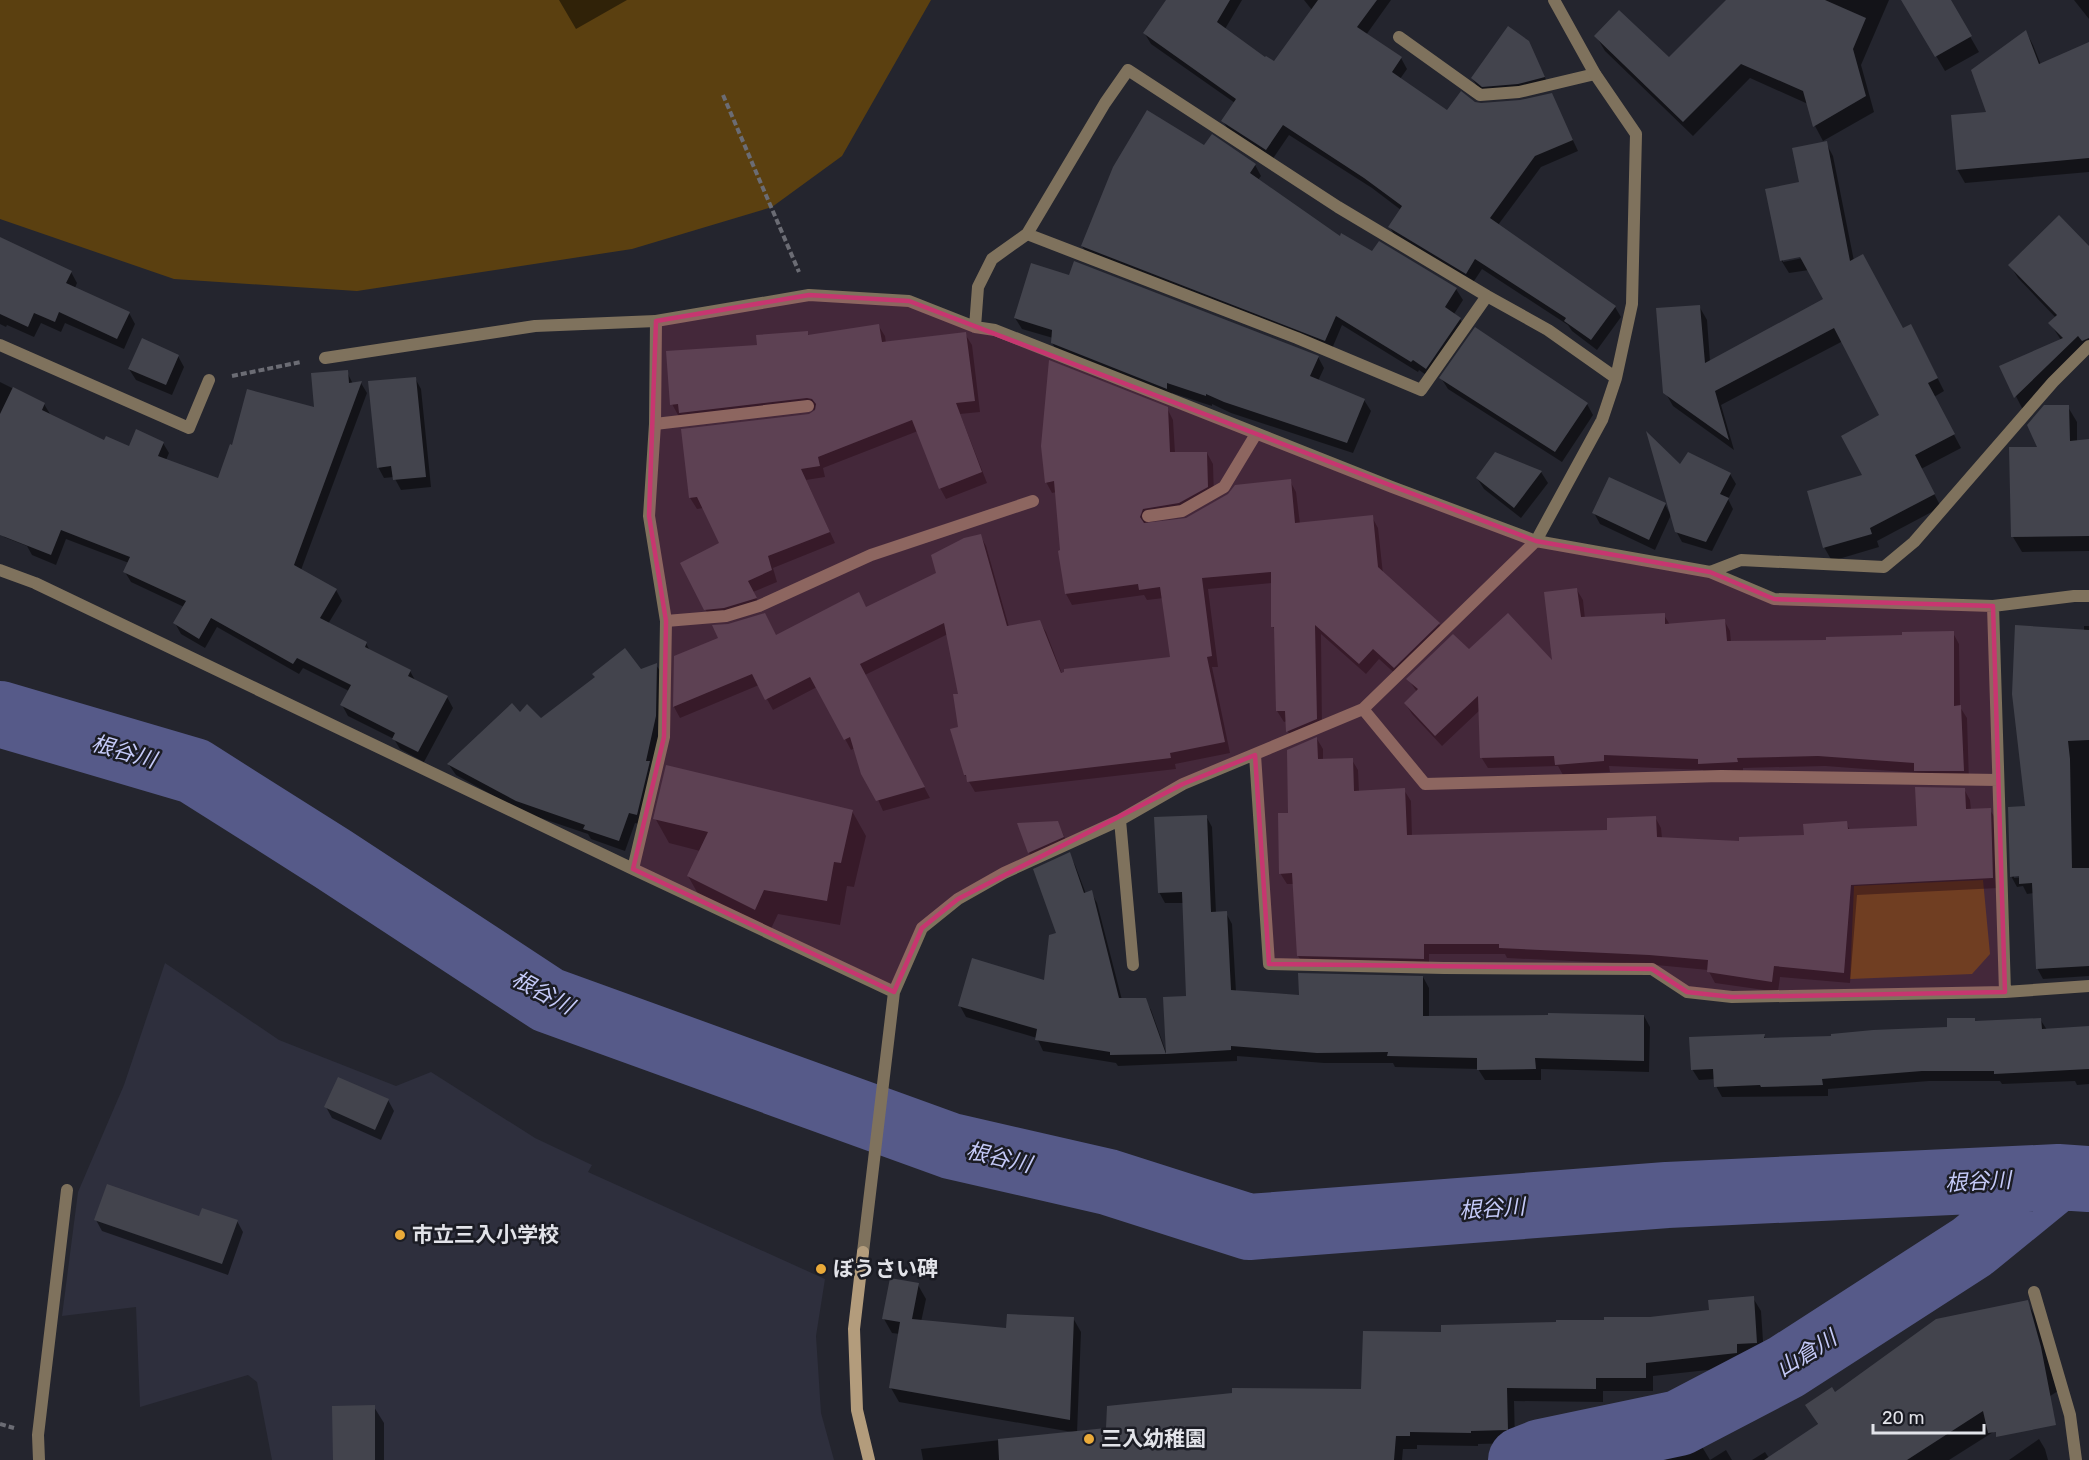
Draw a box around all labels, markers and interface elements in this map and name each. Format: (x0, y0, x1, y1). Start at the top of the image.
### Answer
water label: 根谷川 (88, 729, 161, 774)
water label: 根谷川 (507, 965, 580, 1021)
water label: 根谷川 (964, 1137, 1036, 1179)
water label: 根谷川 (1944, 1166, 2014, 1197)
water label: 根谷川 (1458, 1193, 1528, 1224)
place label: 市立三入小学校 (412, 1222, 559, 1247)
marker: 市立三入小学校 (393, 1228, 407, 1242)
place label: ぼうさい碑 (833, 1256, 938, 1281)
marker: ぼうさい碑 (814, 1262, 828, 1276)
water label: 山倉川 (1771, 1323, 1843, 1382)
scale bar (1873, 1397, 1984, 1435)
text: 20 m (1882, 1407, 1924, 1429)
place label: 三入幼稚園 (1101, 1426, 1206, 1451)
marker: 三入幼稚園 (1082, 1432, 1096, 1446)

